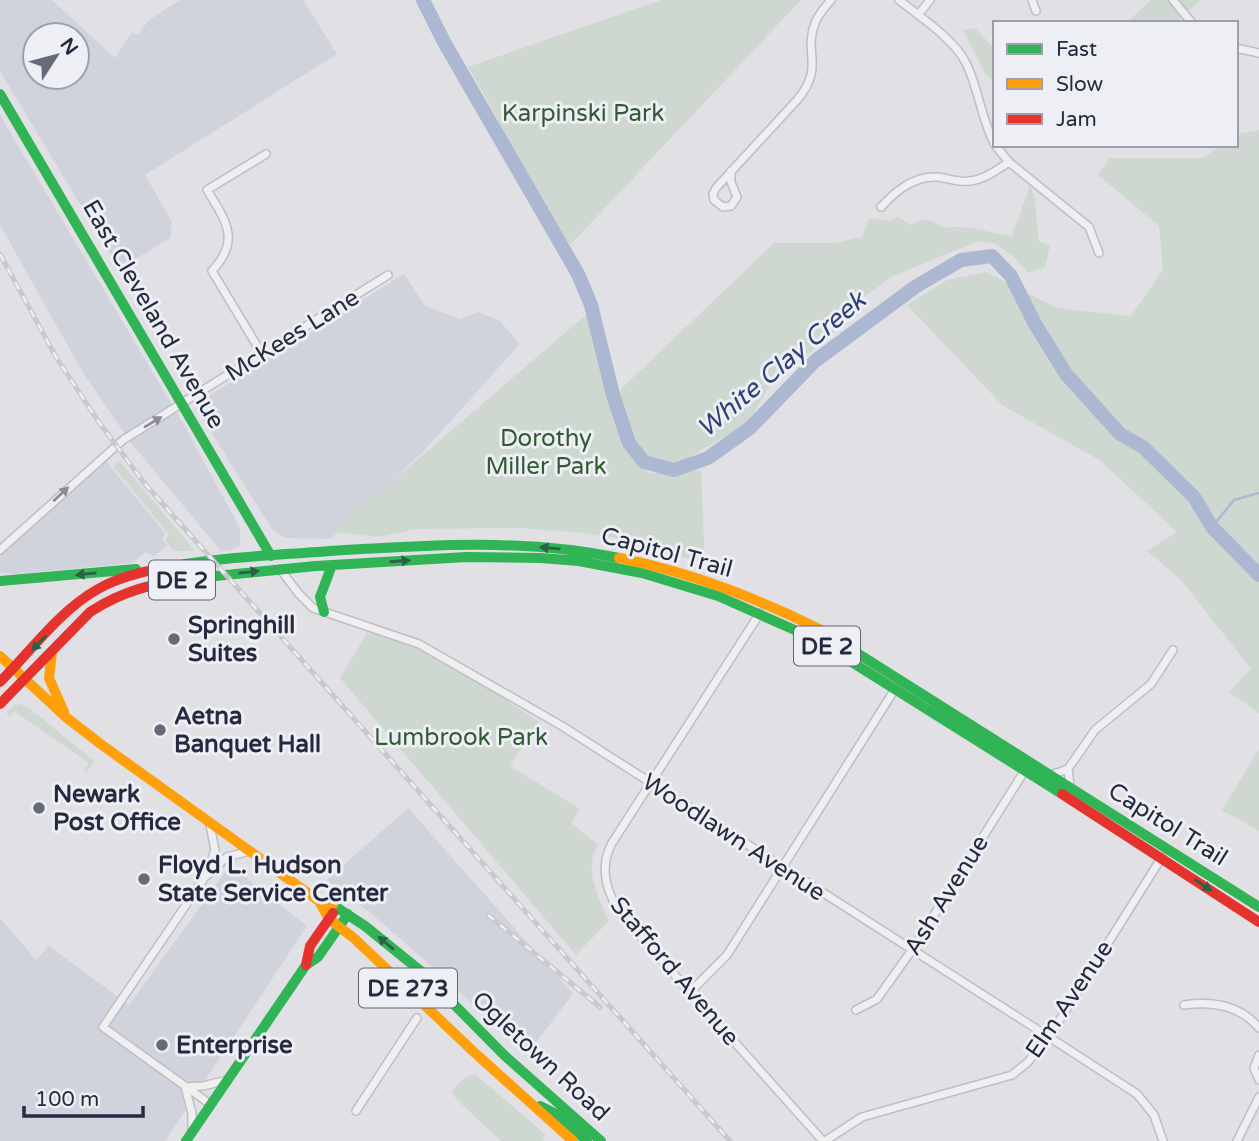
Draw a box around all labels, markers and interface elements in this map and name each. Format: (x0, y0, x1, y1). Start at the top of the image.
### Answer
north arrow (21, 21, 91, 91)
legend (993, 21, 1238, 147)
text: N (56, 34, 82, 59)
text: Fast (1056, 37, 1097, 62)
text: Slow (1056, 72, 1104, 97)
park label: Karpinski Park (502, 99, 664, 128)
text: Jam (1056, 107, 1097, 132)
street label: East Cleveland Avenue (76, 195, 231, 434)
street label: McKees Lane (220, 283, 364, 388)
water label: White Clay Creek (691, 284, 873, 444)
one-way arrow (143, 415, 162, 428)
park label: Dorothy Miller Park (485, 424, 607, 481)
one-way arrow (52, 486, 69, 502)
street label: Capitol Trail (598, 521, 736, 584)
one-way arrow (539, 542, 561, 553)
one-way arrow (389, 555, 411, 566)
road number: DE 2 (149, 560, 215, 600)
one-way arrow (238, 566, 260, 577)
one-way arrow (75, 568, 97, 579)
place label: Springhill Suites (188, 611, 295, 668)
road number: DE 2 (794, 626, 860, 666)
marker: Springhill Suites (166, 631, 182, 647)
one-way arrow (31, 634, 48, 651)
place label: Aetna Banquet Hall (174, 702, 321, 759)
marker: Aetna Banquet Hall (152, 722, 168, 738)
park label: Lumbrook Park (374, 723, 548, 752)
street label: Woodlawn Avenue (637, 767, 831, 907)
street label: Capitol Trail (1103, 776, 1233, 872)
place label: Newark Post Office (53, 780, 181, 837)
marker: Newark Post Office (31, 800, 47, 816)
street label: Ash Avenue (898, 830, 995, 961)
place label: Floyd L. Hudson State Service Center (158, 851, 389, 908)
marker: Floyd L. Hudson State Service Center (136, 871, 152, 887)
one-way arrow (1194, 878, 1213, 891)
street label: Stafford Avenue (604, 891, 745, 1052)
street label: Elm Avenue (1020, 935, 1119, 1064)
one-way arrow (377, 936, 394, 951)
road number: DE 273 (359, 968, 457, 1007)
street label: Ogletown Road (466, 985, 615, 1127)
place label: Enterprise (176, 1031, 293, 1060)
marker: Enterprise (154, 1037, 170, 1053)
scale bar (24, 1074, 144, 1118)
text: 100 m (35, 1087, 99, 1112)

